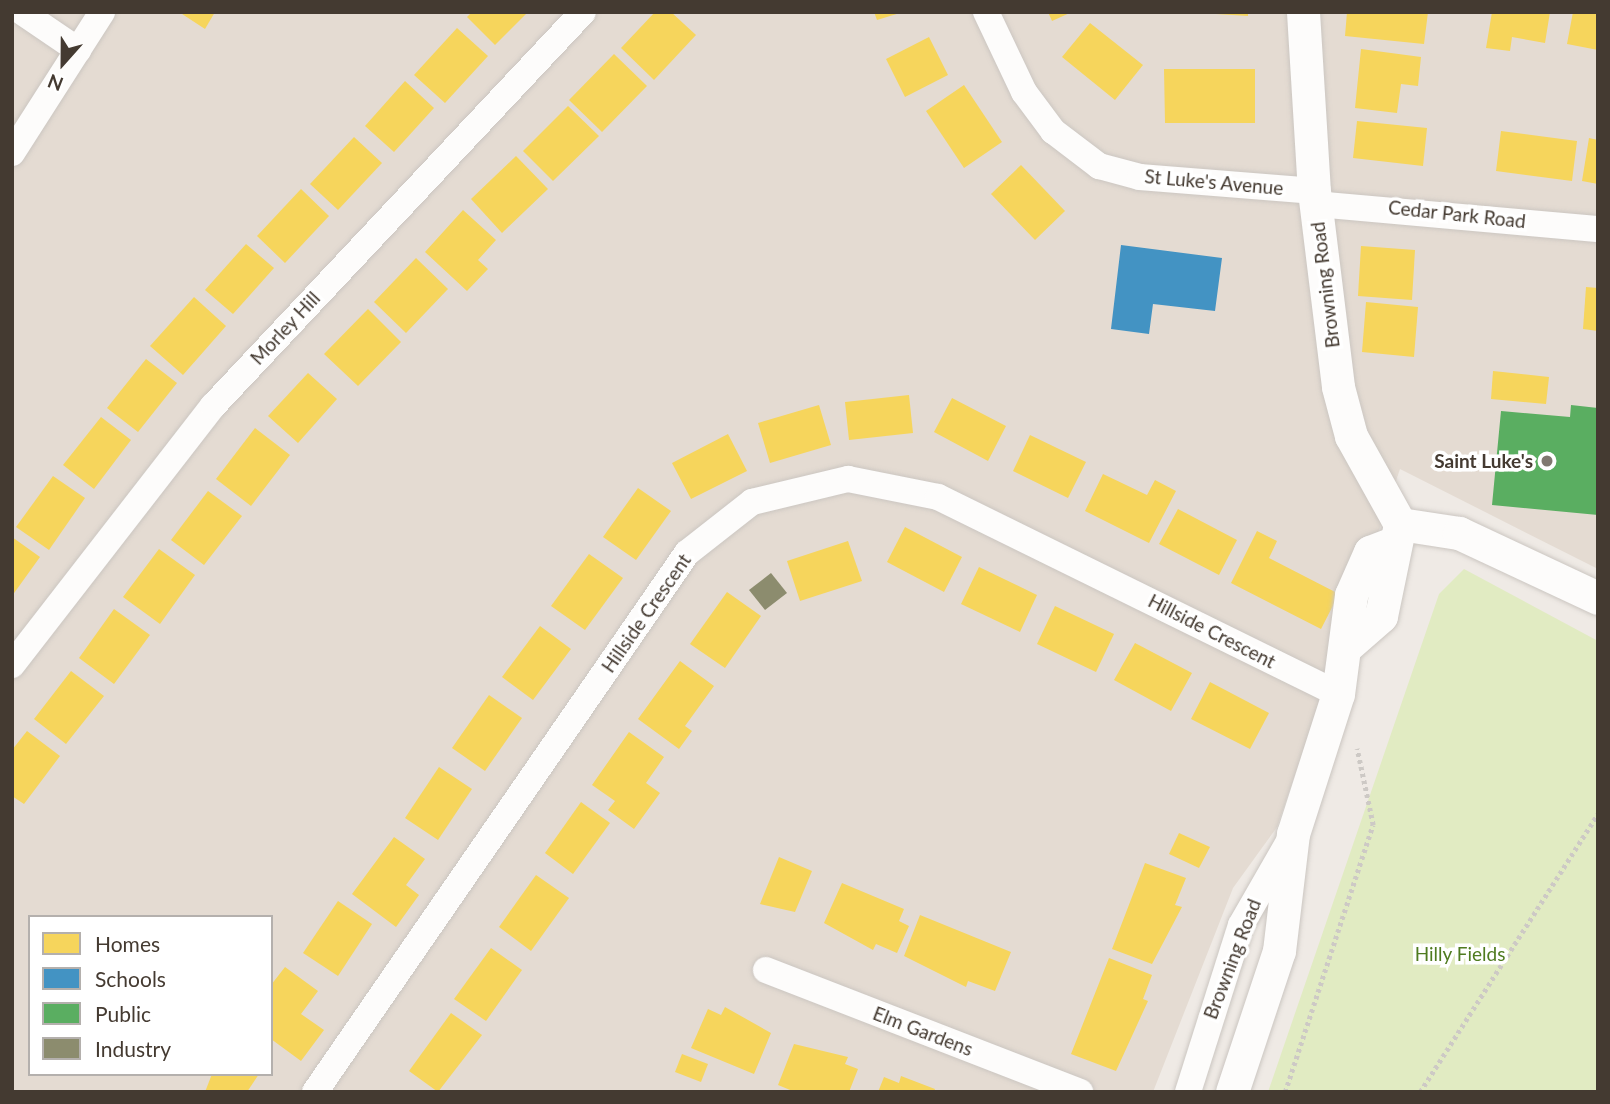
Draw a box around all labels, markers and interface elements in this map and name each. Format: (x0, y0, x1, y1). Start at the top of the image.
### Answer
north arrow (28, 28, 98, 98)
text: N (44, 70, 66, 96)
street label: St Luke's Avenue (1143, 165, 1285, 199)
street label: Cedar Park Road (1387, 195, 1527, 233)
street label: Browning Road (1306, 221, 1344, 349)
street label: Morley Hill (245, 287, 325, 369)
place label: Saint Luke's (1434, 450, 1533, 472)
marker: Saint Luke's (1539, 453, 1555, 469)
street label: Hillside Crescent (597, 549, 695, 677)
street label: Hillside Crescent (1145, 589, 1279, 673)
street label: Browning Road (1199, 896, 1265, 1022)
legend (28, 915, 273, 1076)
text: Homes (95, 931, 160, 956)
park label: Hilly Fields (1414, 943, 1506, 965)
text: Schools (95, 966, 166, 991)
text: Public (95, 1001, 151, 1026)
street label: Elm Gardens (870, 1002, 976, 1060)
text: Industry (95, 1036, 171, 1061)

